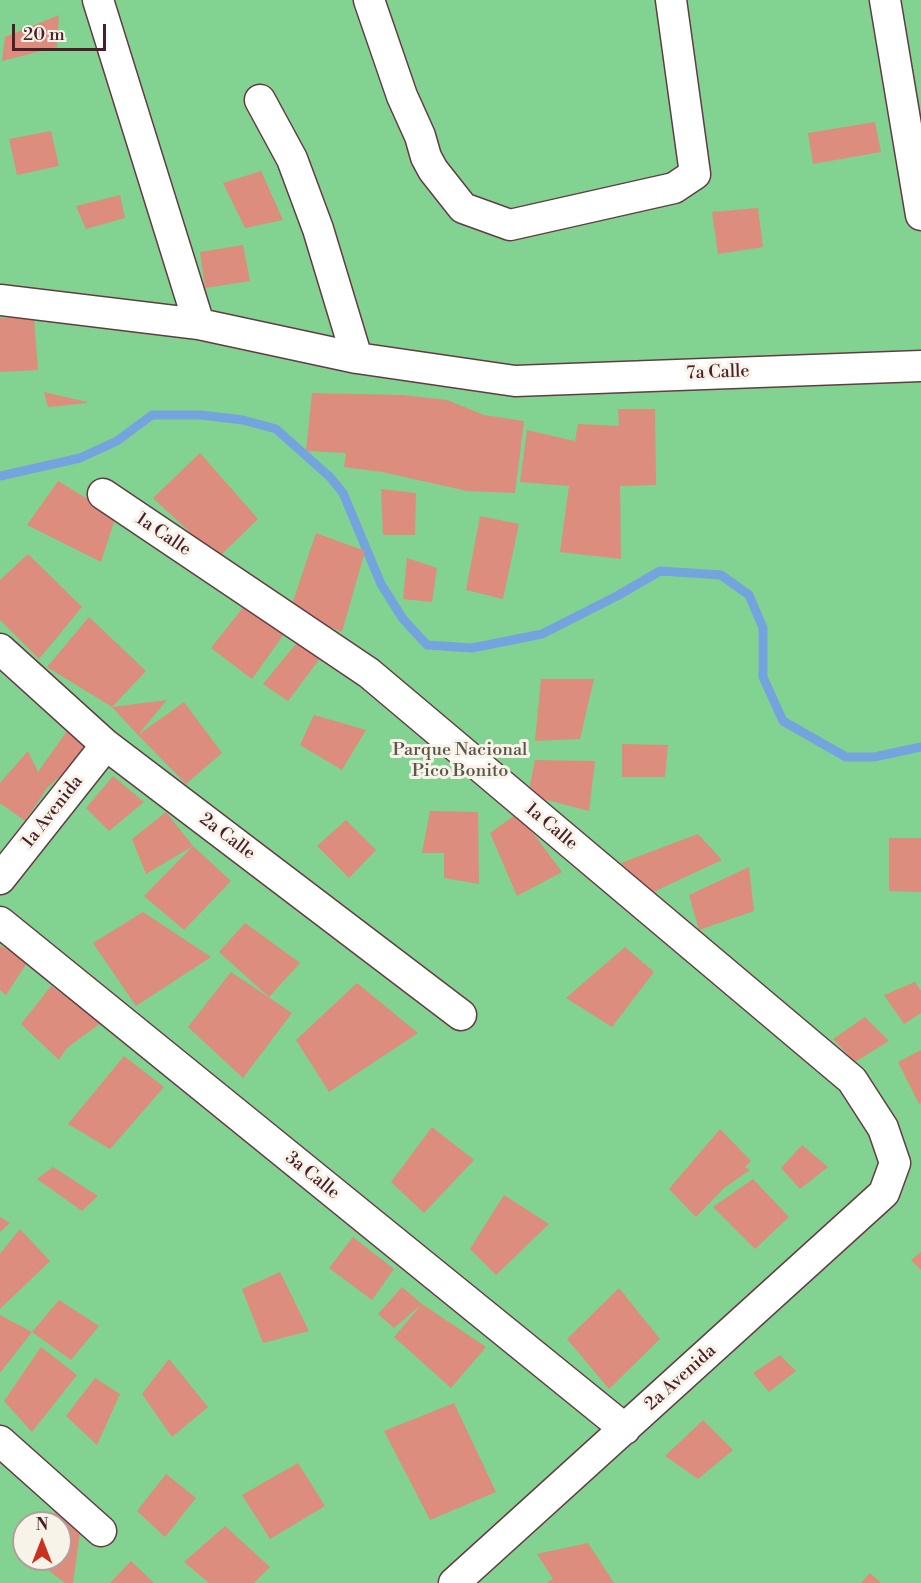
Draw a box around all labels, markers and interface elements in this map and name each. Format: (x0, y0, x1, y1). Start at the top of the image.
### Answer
scale bar (15, 12, 110, 50)
text: 20 m (23, 23, 65, 46)
street label: 7a Calle (686, 361, 750, 385)
street label: 1a Calle (131, 509, 195, 561)
park label: Parque Nacional Pico Bonito (393, 740, 527, 783)
street label: 1a Avenida (18, 772, 88, 852)
street label: 1a Calle (520, 799, 582, 855)
street label: 2a Calle (195, 809, 259, 865)
street label: 3a Calle (280, 1147, 344, 1205)
street label: 2a Avenida (641, 1340, 721, 1416)
north arrow (12, 1511, 72, 1571)
text: N (36, 1515, 48, 1535)

